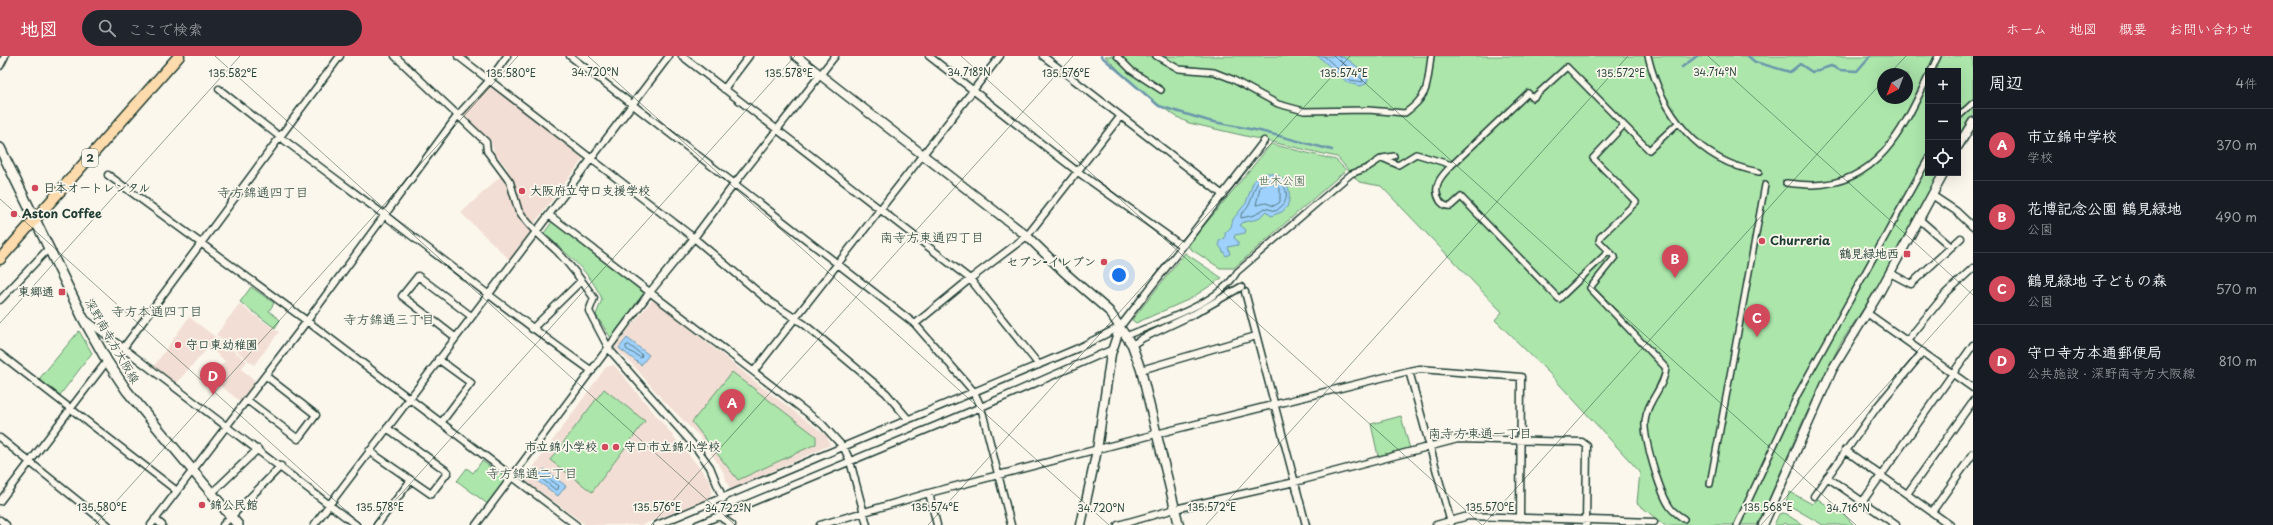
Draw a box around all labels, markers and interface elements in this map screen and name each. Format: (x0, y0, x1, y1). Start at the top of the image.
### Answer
search box (82, 10, 362, 46)
text: 地図 (20, 14, 58, 42)
icon: search (96, 17, 118, 39)
text: ここで検索 (128, 17, 203, 40)
text: ホーム (2006, 18, 2047, 39)
text: 地図 (2069, 18, 2097, 39)
text: 概要 (2119, 18, 2147, 39)
text: お問い合わせ (2169, 18, 2253, 39)
text: 34.720°N (571, 64, 619, 79)
text: 34.718°N (947, 64, 991, 79)
text: 34.714°N (1693, 64, 1737, 79)
text: 135.582°E (209, 65, 257, 80)
text: 135.580°E (486, 65, 536, 80)
text: 135.578°E (765, 65, 813, 80)
text: 135.576°E (1042, 65, 1090, 80)
text: 135.574°E (1320, 65, 1368, 80)
text: 135.572°E (1597, 65, 1645, 80)
north arrow (1877, 68, 1913, 104)
map controls (1925, 68, 1961, 176)
button: + (1925, 68, 1961, 104)
text: 周辺 (1989, 69, 2023, 95)
text: 4件 (2235, 73, 2257, 92)
button: − (1925, 104, 1961, 140)
text: 市立錦中学校 (2027, 124, 2117, 147)
text: A (1997, 135, 2007, 154)
text: 370 m (2216, 135, 2257, 154)
button: locate (1925, 140, 1961, 176)
text: 学校 (2027, 147, 2053, 166)
road number: 2 (82, 149, 98, 167)
park label: 世木公園 (1258, 171, 1306, 189)
place label: 日本オートレンタル (43, 178, 151, 196)
place label: 大阪府立守口支援学校 (530, 181, 650, 199)
district label: 寺方錦通四丁目 (217, 182, 309, 201)
marker: 日本オートレンタル (30, 183, 40, 193)
marker: 大阪府立守口支援学校 (517, 186, 527, 196)
text: 花博記念公園 鶴見緑地 (2027, 196, 2182, 219)
place label: Aston Coffee (22, 204, 102, 222)
text: B (1998, 207, 2006, 226)
text: 490 m (2215, 207, 2257, 226)
marker: Aston Coffee (9, 209, 19, 219)
text: 公園 (2027, 219, 2053, 238)
district label: 南寺方東通四丁目 (880, 227, 984, 246)
place label: Churreria (1770, 231, 1831, 249)
marker: Churreria (1757, 236, 1767, 246)
place label: 鶴見緑地西 (1839, 244, 1899, 262)
pin: B (1662, 245, 1688, 278)
marker: 鶴見緑地西 (1902, 249, 1912, 259)
place label: セブン-イレブン (1006, 252, 1096, 270)
marker: セブン-イレブン (1099, 257, 1109, 267)
your location (1109, 265, 1129, 285)
text: 鶴見緑地 子どもの森 (2027, 268, 2167, 291)
text: C (1997, 279, 2007, 298)
text: 570 m (2216, 279, 2257, 298)
place label: 東郷通 (18, 282, 54, 300)
marker: 東郷通 (57, 287, 67, 297)
text: 公園 (2027, 291, 2053, 310)
street label: 深野南寺方大阪線 (81, 294, 145, 387)
district label: 寺方本通四丁目 (111, 301, 203, 320)
pin: C (1744, 304, 1770, 337)
district label: 寺方錦通三丁目 (343, 309, 435, 328)
place label: 守口東幼稚園 (186, 335, 258, 353)
marker: 守口東幼稚園 (173, 340, 183, 350)
text: 守口寺方本通郵便局 (2027, 340, 2162, 363)
text: D (1997, 351, 2007, 370)
text: 810 m (2219, 351, 2257, 370)
pin: D (200, 362, 226, 395)
text: 公共施設 · 深野南寺方大阪線 (2027, 363, 2195, 382)
pin: A (719, 389, 745, 422)
district label: 南寺方東通一丁目 (1428, 423, 1532, 442)
place label: 市立錦小学校 (525, 437, 597, 455)
place label: 守口市立錦小学校 (624, 437, 720, 455)
marker: 市立錦小学校 (600, 442, 610, 452)
marker: 守口市立錦小学校 (611, 442, 621, 452)
district label: 寺方錦通二丁目 (486, 463, 578, 482)
place label: 錦公民館 (210, 495, 258, 513)
text: 135.580°E (77, 499, 127, 514)
text: 135.578°E (356, 499, 404, 514)
text: 135.576°E (633, 499, 681, 514)
text: 135.574°E (911, 499, 959, 514)
text: 135.572°E (1188, 499, 1236, 514)
text: 135.570°E (1465, 499, 1515, 514)
text: 135.568°E (1743, 499, 1793, 514)
marker: 錦公民館 (197, 500, 207, 510)
text: 34.722°N (705, 500, 752, 515)
text: 34.720°N (1077, 500, 1125, 515)
text: 34.716°N (1826, 500, 1870, 515)

